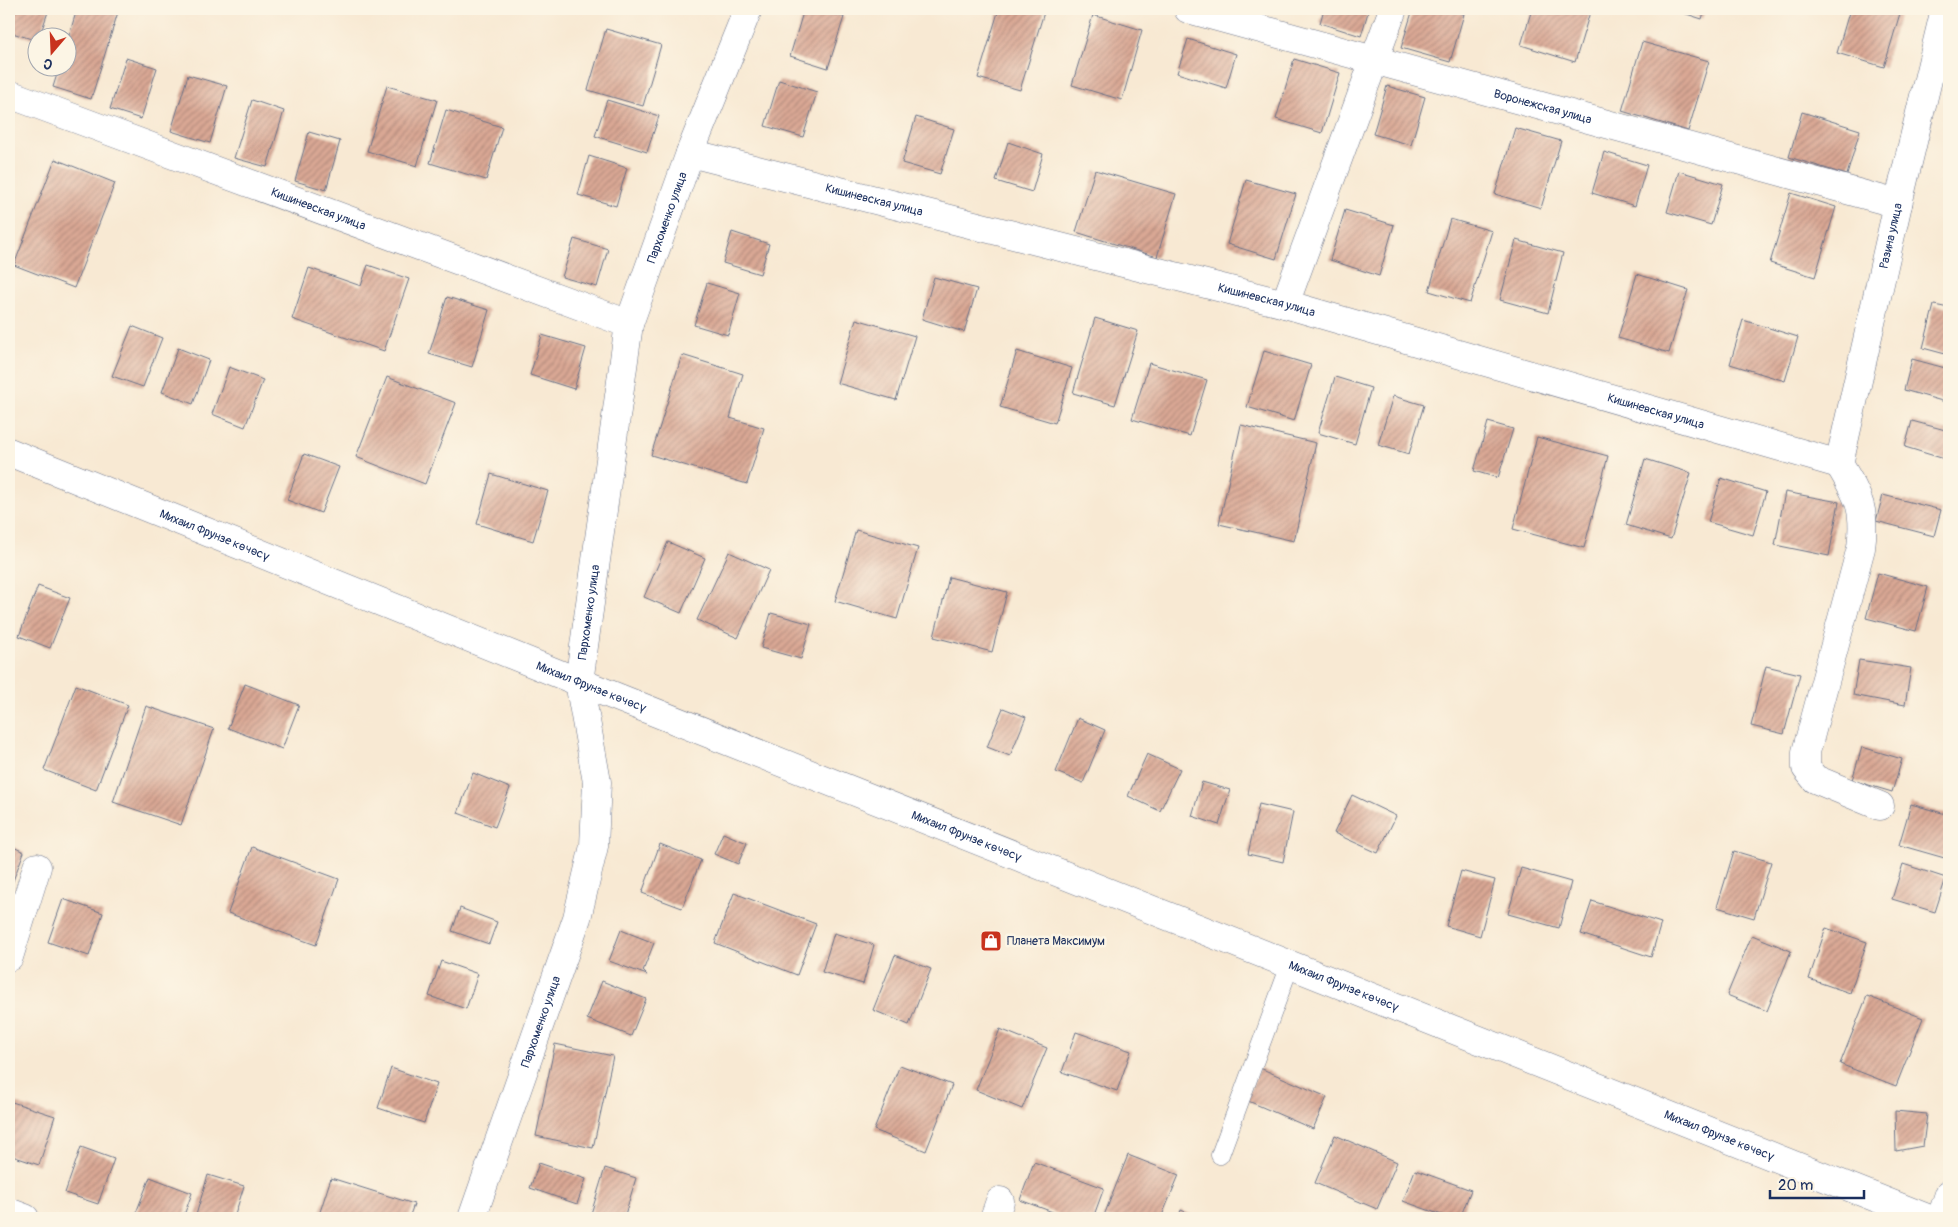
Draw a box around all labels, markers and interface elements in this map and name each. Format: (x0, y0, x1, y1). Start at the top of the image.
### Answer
north arrow (28, 28, 78, 78)
text: С (41, 54, 55, 73)
street label: Воронежская улица (1492, 86, 1594, 128)
street label: Пархоменко улица (644, 170, 691, 265)
street label: Кишиневская улица (824, 181, 925, 220)
street label: Кишиневская улица (269, 185, 368, 234)
street label: Разина улица (1877, 201, 1906, 270)
street label: Кишиневская улица (1216, 280, 1317, 320)
street label: Кишиневская улица (1606, 391, 1706, 433)
street label: Михаил Фрунзе көчөсү (157, 507, 272, 565)
street label: Пархоменко улица (575, 563, 603, 661)
street label: Михаил Фрунзе көчөсү (534, 658, 649, 716)
street label: Михаил Фрунзе көчөсү (909, 808, 1024, 865)
shop icon: Планета Максимум (979, 929, 1003, 953)
place label: Планета Максимум (1007, 934, 1105, 949)
street label: Михаил Фрунзе көчөсү (1286, 958, 1401, 1015)
street label: Пархоменко улица (518, 974, 564, 1070)
street label: Михаил Фрунзе көчөсү (1662, 1107, 1777, 1165)
scale bar (1770, 1167, 1864, 1199)
text: 20 m (1778, 1176, 1813, 1195)

